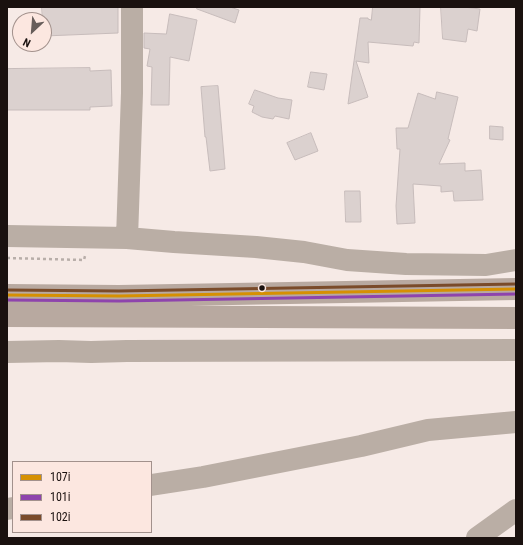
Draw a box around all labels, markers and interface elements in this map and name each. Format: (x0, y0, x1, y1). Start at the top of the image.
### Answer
north arrow (12, 12, 52, 52)
text: N (21, 35, 33, 50)
unlabelled marker (257, 283, 267, 293)
legend (12, 461, 152, 533)
text: 107i (50, 470, 71, 484)
text: 101i (50, 490, 71, 504)
text: 102i (50, 510, 71, 524)

